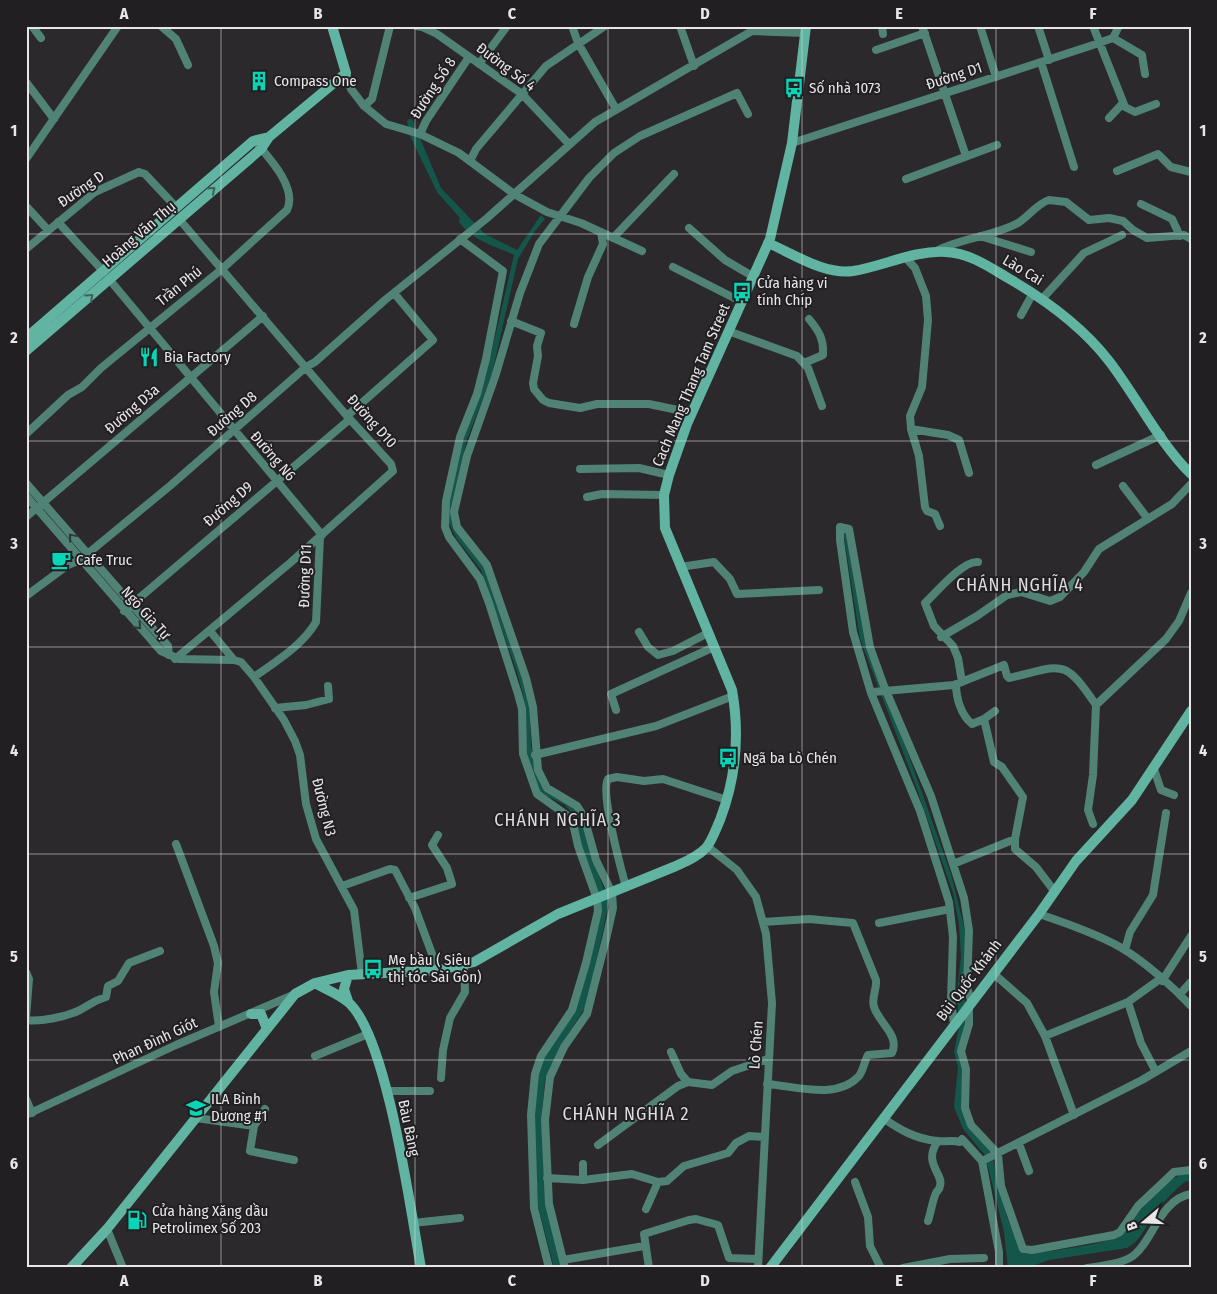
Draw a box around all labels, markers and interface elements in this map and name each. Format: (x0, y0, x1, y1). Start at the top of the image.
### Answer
text: A (119, 4, 129, 23)
text: B (314, 4, 323, 23)
text: C (508, 4, 517, 23)
text: D (700, 4, 710, 23)
text: E (895, 4, 903, 23)
text: F (1089, 4, 1097, 23)
street label: Đường Số 4 (473, 39, 539, 95)
street label: Đường Số 8 (406, 54, 460, 122)
street label: Đường D1 (924, 58, 984, 94)
building icon: Compass One (248, 70, 270, 92)
place label: Compass One (274, 72, 357, 90)
bus stop icon: Số nhà 1073 (783, 77, 805, 99)
place label: Số nhà 1073 (809, 79, 881, 97)
text: 1 (11, 121, 17, 140)
text: 1 (1200, 121, 1206, 140)
street label: Đường D (54, 167, 108, 211)
one-way arrow (207, 187, 216, 196)
street label: Hoàng Văn Thụ (99, 197, 179, 271)
street label: Lào Cai (1000, 251, 1046, 289)
street label: Trần Phú (153, 262, 205, 310)
place label: Cửa hàng vi tính Chíp (757, 274, 828, 309)
bus stop icon: Cửa hàng vi tính Chíp (731, 281, 753, 303)
one-way arrow (84, 293, 93, 302)
street label: Cach Mang Thang Tam Street (648, 301, 734, 469)
text: 2 (9, 328, 18, 347)
text: 2 (1198, 328, 1207, 347)
restaurant icon: Bia Factory (138, 346, 160, 368)
place label: Bia Factory (164, 348, 231, 366)
street label: Đường D3a (101, 381, 163, 437)
street label: Đường D8 (204, 388, 260, 440)
street label: Đường D10 (343, 391, 401, 451)
street label: Đường N6 (247, 427, 299, 485)
street label: Đường D9 (200, 478, 256, 530)
text: 3 (9, 534, 18, 553)
one-way arrow (69, 534, 78, 543)
text: 3 (1198, 534, 1207, 553)
street label: Đường D11 (295, 544, 315, 608)
cafe icon: Cafe Truc (50, 549, 72, 571)
place label: Cafe Truc (76, 551, 133, 569)
district label: CHÁNH NGHĨA 4 (956, 573, 1084, 596)
street label: Ngô Gia Tự (117, 583, 175, 644)
one-way arrow (132, 620, 141, 629)
text: 4 (10, 741, 18, 760)
text: 4 (1199, 741, 1207, 760)
bus stop icon: Ngã ba Lò Chén (717, 747, 739, 769)
place label: Ngã ba Lò Chén (743, 749, 837, 767)
street label: Đường N3 (308, 776, 340, 838)
district label: CHÁNH NGHĨA 3 (494, 808, 622, 831)
street label: Bùi Quốc Khánh (932, 936, 1006, 1024)
text: 5 (10, 947, 18, 966)
text: 5 (1199, 947, 1207, 966)
place label: Mẹ bầu ( Siêu thị tóc Sài Gòn) (388, 951, 482, 986)
bus stop icon: Mẹ bầu ( Siêu thị tóc Sài Gòn) (362, 958, 384, 980)
street label: Phan Đình Giót (110, 1013, 200, 1068)
street label: Lò Chén (745, 1020, 767, 1070)
place label: ILA Bình Dương #1 (211, 1090, 267, 1125)
school or university icon: ILA Bình Dương #1 (185, 1097, 207, 1119)
street label: Bàu Bàng (394, 1098, 424, 1158)
district label: CHÁNH NGHĨA 2 (562, 1102, 690, 1125)
text: 6 (10, 1154, 18, 1173)
text: 6 (1199, 1154, 1207, 1173)
north arrow (1120, 1196, 1170, 1246)
place label: Cửa hàng Xăng dầu Petrolimex Số 203 (152, 1202, 268, 1237)
fuel station icon: Cửa hàng Xăng dầu Petrolimex Số 203 (126, 1209, 148, 1231)
text: B (1123, 1219, 1141, 1233)
text: A (119, 1271, 129, 1290)
text: B (314, 1271, 323, 1290)
text: C (508, 1271, 517, 1290)
text: D (700, 1271, 710, 1290)
text: E (895, 1271, 903, 1290)
text: F (1089, 1271, 1097, 1290)

